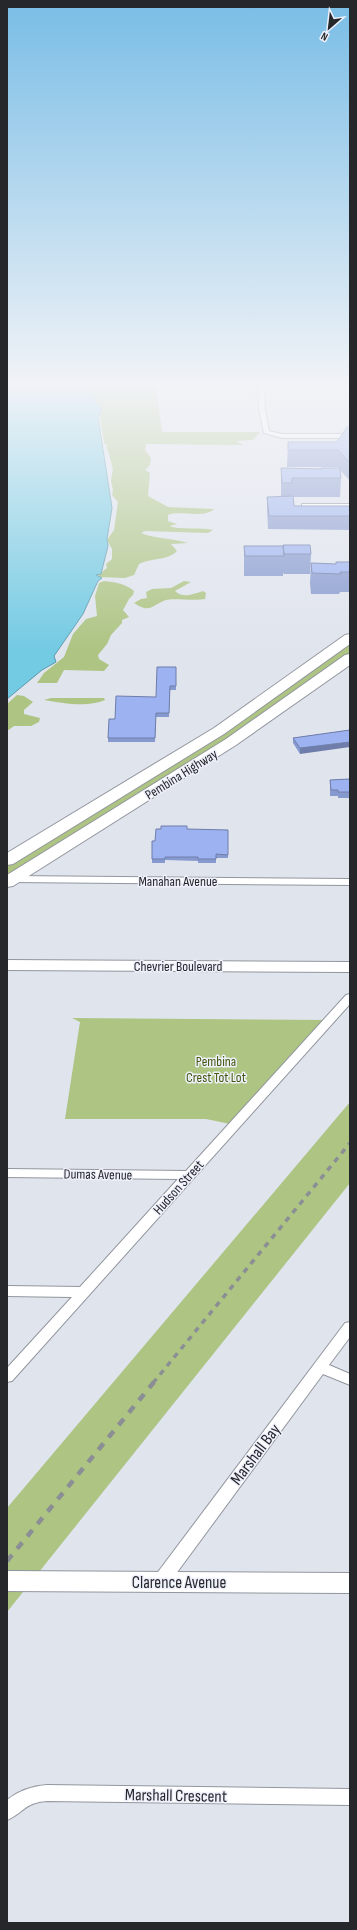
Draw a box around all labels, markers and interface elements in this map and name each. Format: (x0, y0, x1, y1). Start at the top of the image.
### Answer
north arrow (309, 8, 349, 48)
text: N (319, 29, 330, 44)
street label: Pembina Highway (142, 745, 221, 803)
street label: Manahan Avenue (139, 873, 217, 890)
street label: Chevrier Boulevard (134, 958, 222, 975)
park label: Pembina Crest Tot Lot (186, 1053, 246, 1086)
street label: Hudson Street (150, 1157, 207, 1218)
street label: Dumas Avenue (64, 1165, 132, 1184)
street label: Marshall Bay (226, 1420, 285, 1489)
street label: Clarence Avenue (132, 1573, 226, 1593)
street label: Marshall Crescent (125, 1785, 227, 1807)

